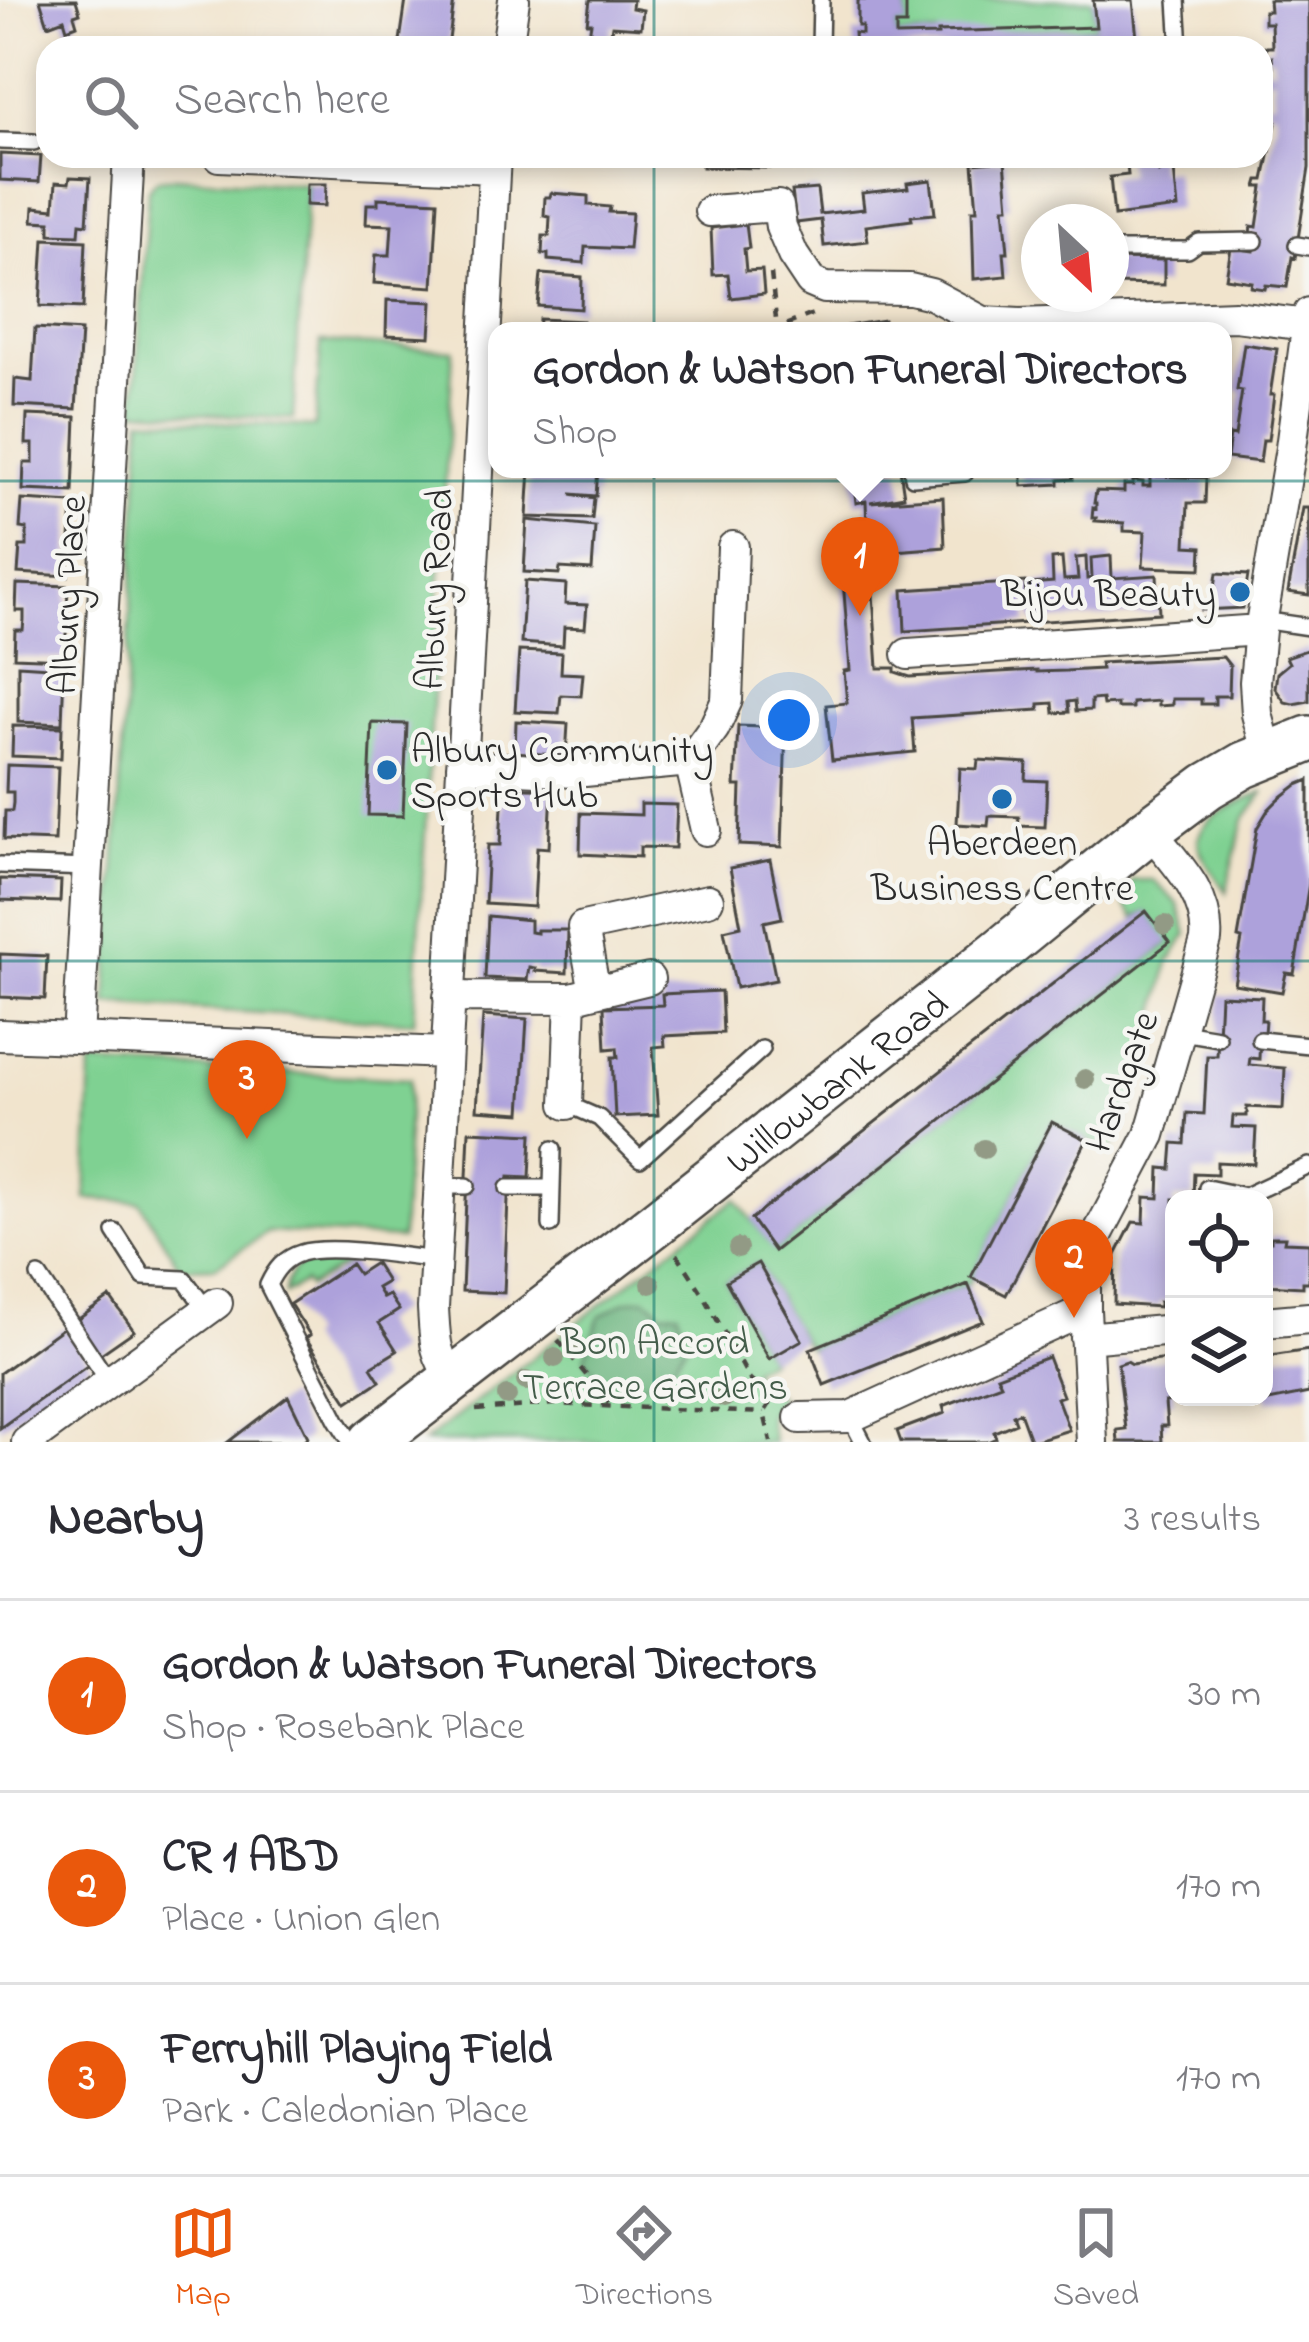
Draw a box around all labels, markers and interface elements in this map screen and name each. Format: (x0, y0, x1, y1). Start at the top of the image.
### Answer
search box (36, 36, 1273, 168)
icon: search (78, 69, 144, 135)
text: Search here (174, 69, 390, 135)
north arrow (1021, 204, 1129, 312)
popup (488, 322, 1232, 478)
text: Gordon & Watson Funeral Directors (532, 339, 1188, 405)
text: Shop (532, 405, 617, 462)
street label: Albury Road (404, 487, 471, 691)
street label: Albury Place (37, 494, 104, 696)
pin: 1 (821, 517, 899, 616)
place label: Bijou Beauty (1000, 568, 1216, 625)
marker: Bijou Beauty (1227, 579, 1253, 605)
your location (759, 690, 819, 750)
place label: Albury Community Sports Hub (411, 724, 713, 826)
marker: Albury Community Sports Hub (374, 757, 400, 783)
marker: Aberdeen Business Centre (989, 786, 1015, 812)
place label: Aberdeen Business Centre (870, 817, 1134, 919)
street label: Willowbank Road (715, 978, 963, 1191)
street label: Hardgate (1072, 1003, 1176, 1161)
pin: 3 (208, 1040, 286, 1139)
map controls (1165, 1190, 1273, 1406)
button: locate (1165, 1190, 1273, 1298)
pin: 2 (1035, 1219, 1113, 1318)
button: layers (1165, 1298, 1273, 1406)
park label: Bon Accord Terrace Gardens (522, 1316, 788, 1418)
text: Nearby (48, 1483, 204, 1558)
text: 3 results (1124, 1492, 1261, 1549)
text: Gordon & Watson Funeral Directors (162, 1634, 817, 1700)
text: 1 (81, 1667, 93, 1724)
text: 30 m (1188, 1667, 1261, 1724)
text: Shop · Rosebank Place (162, 1700, 524, 1757)
text: CR 1 ABD (162, 1826, 339, 1892)
text: 2 (77, 1859, 97, 1916)
text: 170 m (1176, 1859, 1261, 1916)
text: Place · Union Glen (162, 1892, 440, 1949)
text: Ferryhill Playing Field (162, 2018, 552, 2084)
text: 3 (79, 2051, 95, 2108)
text: 170 m (1176, 2051, 1261, 2108)
text: Park · Caledonian Place (162, 2084, 528, 2141)
tab: Map (170, 2200, 236, 2320)
tab: Directions (576, 2200, 713, 2320)
tab: Saved (1053, 2200, 1139, 2320)

